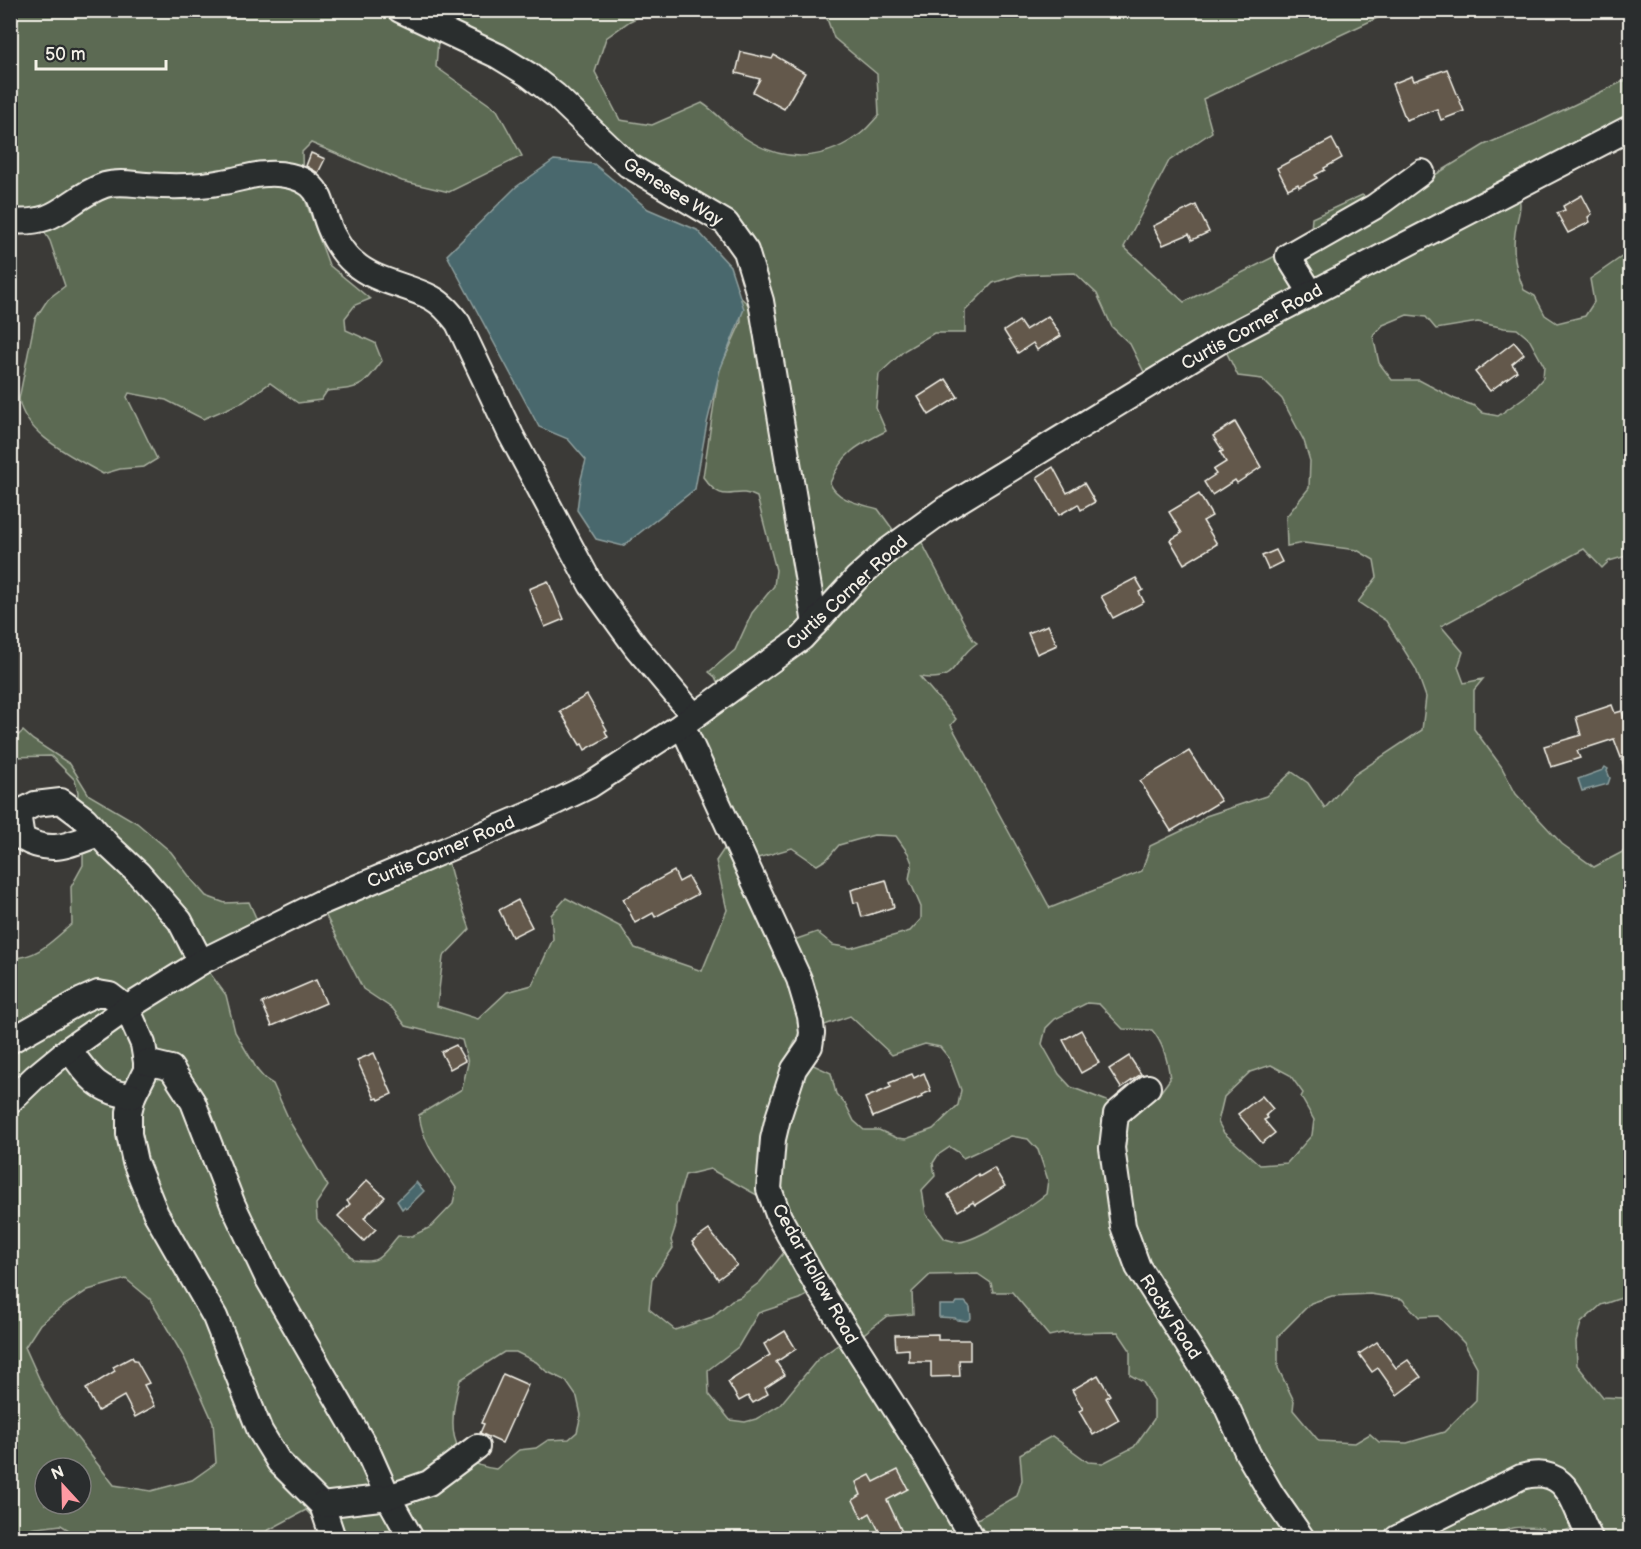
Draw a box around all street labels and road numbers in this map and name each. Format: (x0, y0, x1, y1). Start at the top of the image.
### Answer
street label: Genesee Way (619, 153, 727, 231)
street label: Curtis Corner Road (1178, 279, 1326, 375)
street label: Curtis Corner Road (782, 531, 912, 655)
street label: Curtis Corner Road (364, 811, 518, 893)
street label: Cedar Hollow Road (768, 1200, 862, 1348)
street label: Rocky Road (1135, 1271, 1205, 1363)

